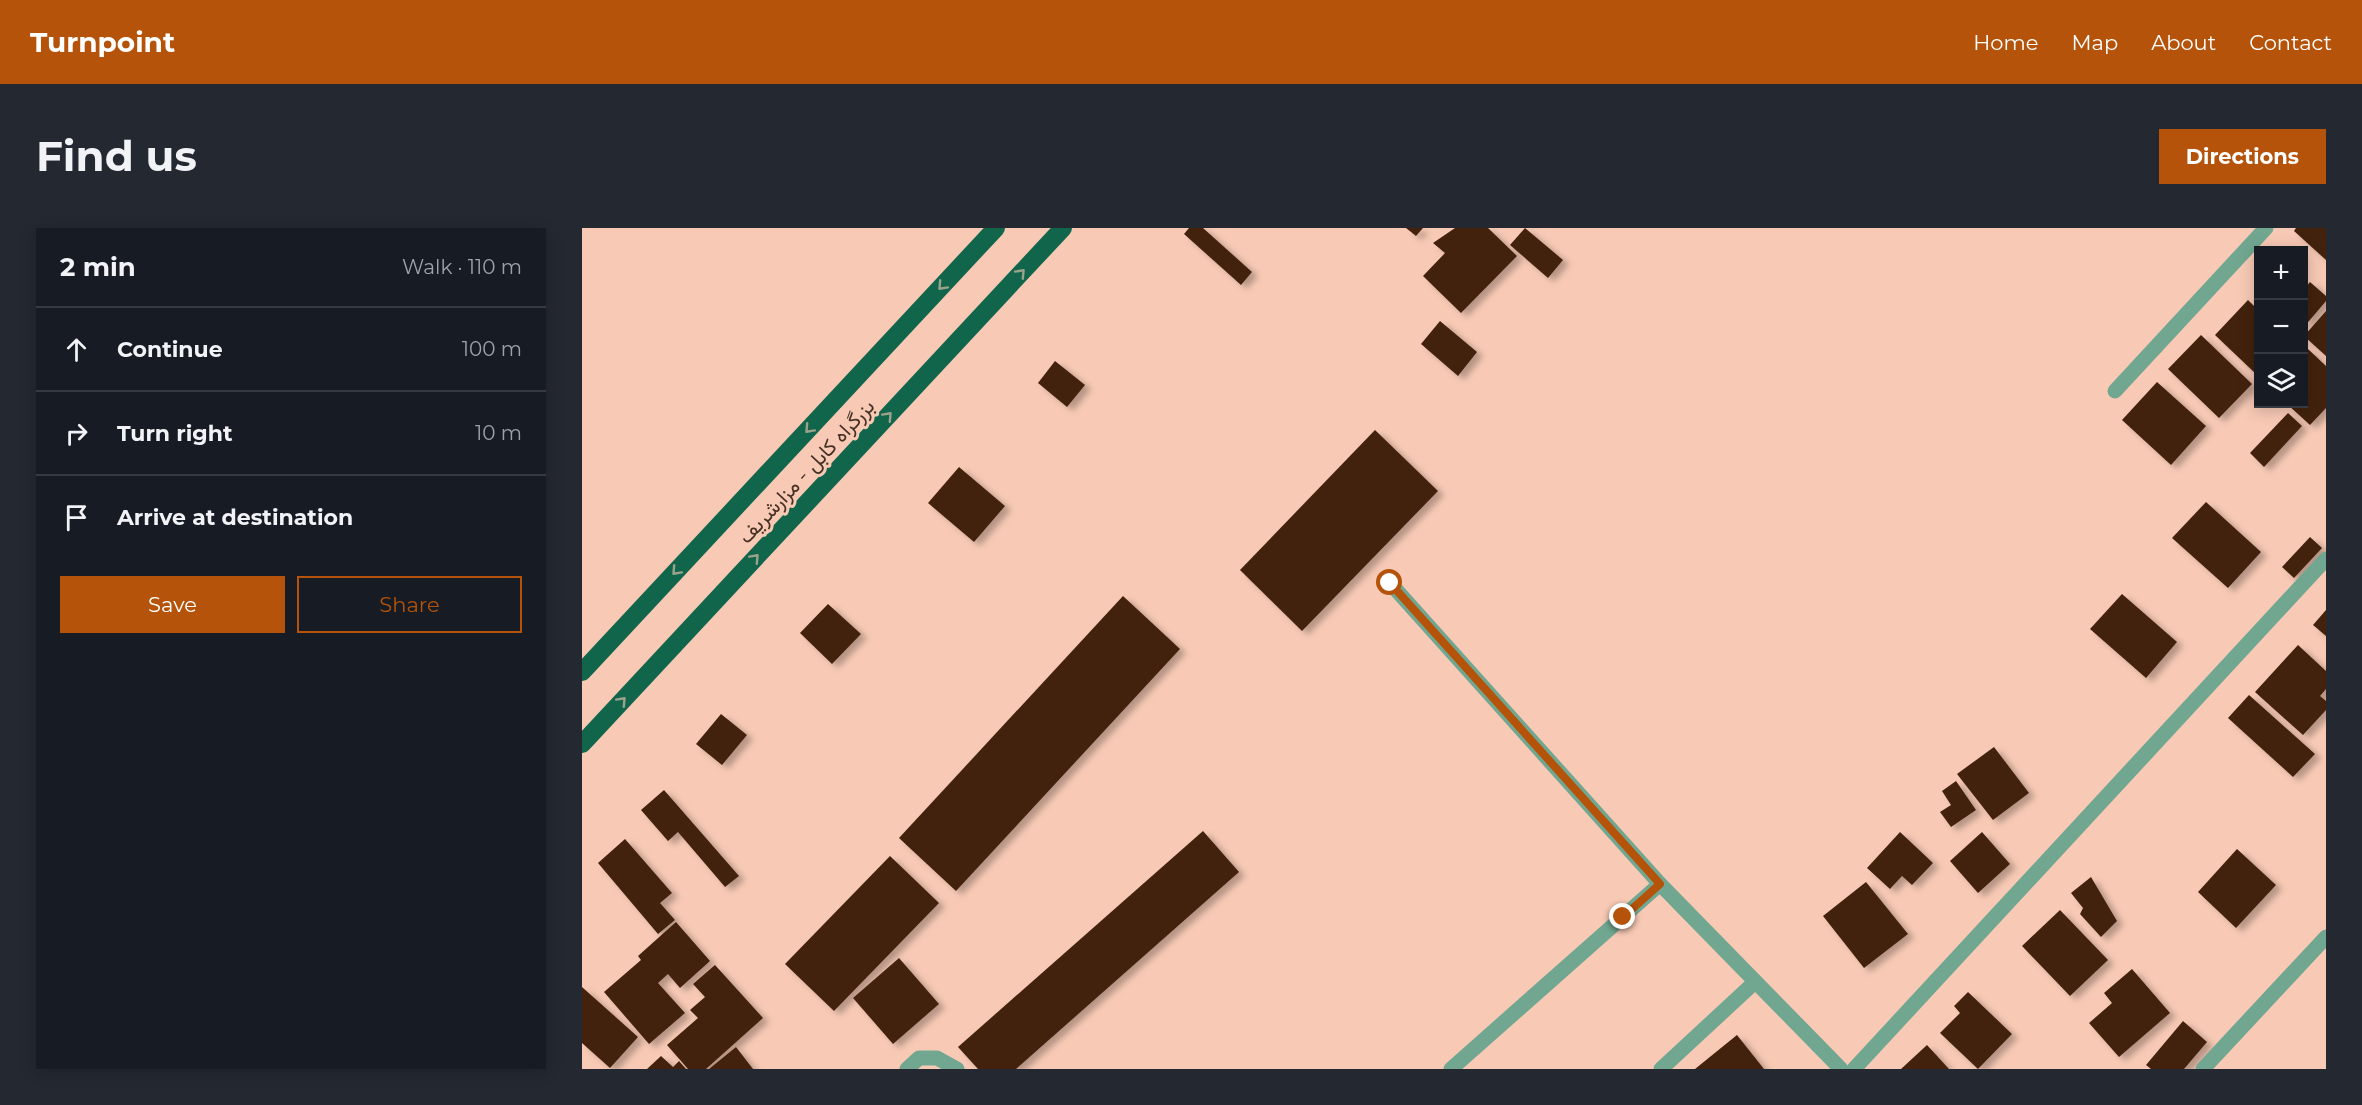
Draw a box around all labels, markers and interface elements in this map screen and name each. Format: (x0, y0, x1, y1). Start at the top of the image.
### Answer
text: Turnpoint (30, 25, 175, 59)
text: Home (1973, 30, 2038, 55)
text: Map (2071, 30, 2118, 55)
text: About (2151, 30, 2216, 55)
text: Contact (2249, 30, 2332, 55)
button: Directions (2159, 129, 2326, 184)
text: Find us (36, 130, 197, 182)
map controls (2254, 246, 2308, 408)
button: + (2254, 246, 2308, 300)
text: 2 min (60, 251, 136, 283)
text: Walk · 110 m (402, 255, 522, 279)
one-way arrow (1014, 270, 1025, 280)
one-way arrow (938, 279, 949, 290)
button: − (2254, 300, 2308, 354)
icon: ahead (60, 333, 93, 366)
text: Continue (117, 336, 223, 363)
text: 100 m (462, 337, 522, 361)
button: layers (2254, 354, 2308, 408)
street label: بزرگراه کابل - مزارشریف (733, 394, 880, 549)
one-way arrow (881, 412, 892, 423)
icon: right (60, 417, 93, 450)
text: Turn right (117, 420, 232, 447)
text: 10 m (475, 421, 522, 445)
one-way arrow (805, 422, 816, 432)
icon: arrive (60, 501, 93, 534)
text: Arrive at destination (117, 504, 353, 531)
one-way arrow (748, 555, 759, 565)
one-way arrow (672, 565, 683, 575)
route start (1376, 569, 1402, 595)
button: Save (60, 576, 285, 633)
button: Share (297, 576, 522, 633)
one-way arrow (615, 697, 626, 708)
route end (1609, 903, 1635, 929)

